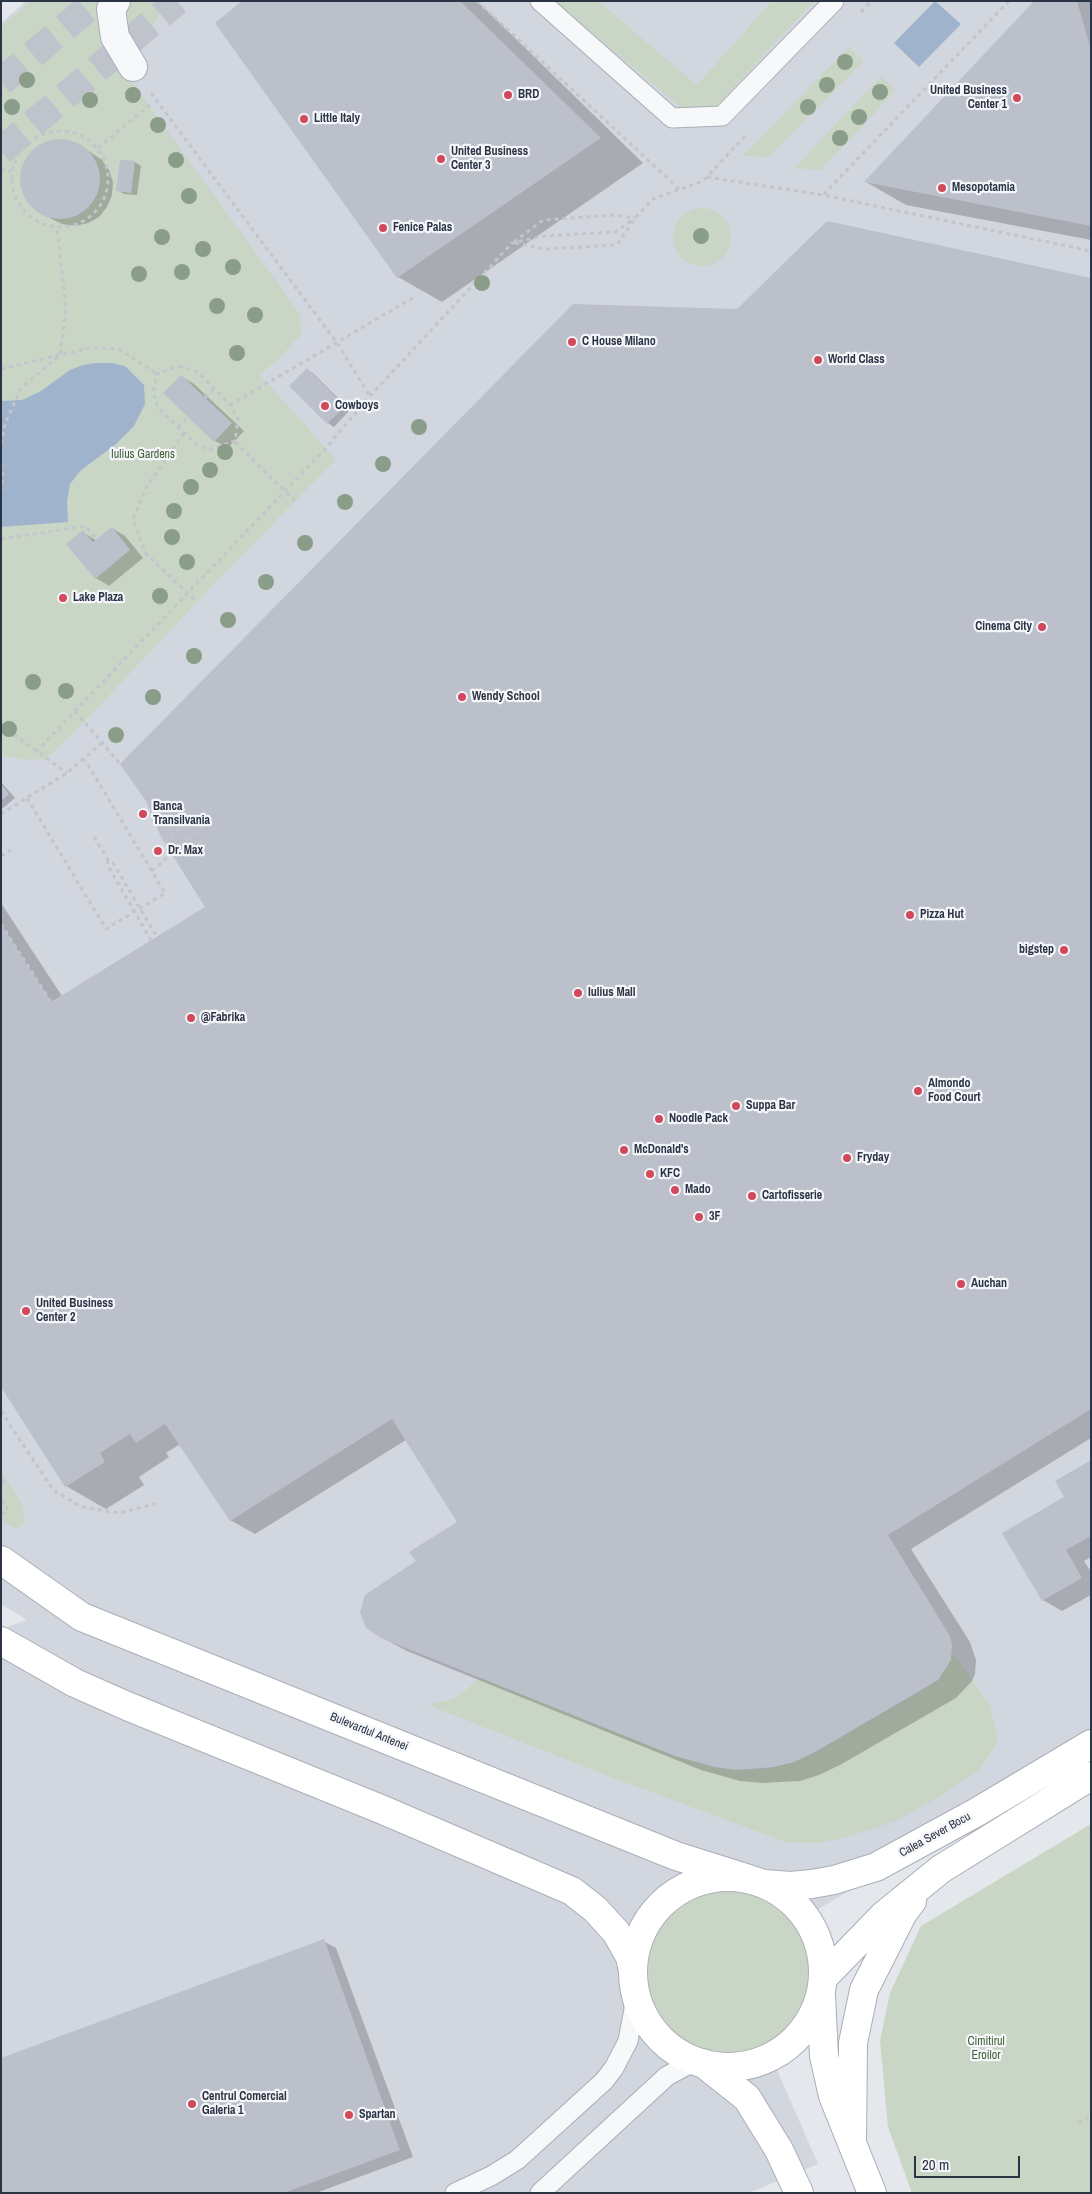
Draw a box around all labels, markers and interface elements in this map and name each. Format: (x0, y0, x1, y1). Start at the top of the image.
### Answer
place label: United Business Center 1 (930, 84, 1007, 112)
place label: BRD (518, 88, 539, 102)
marker: BRD (502, 89, 514, 101)
marker: United Business Center 1 (1011, 92, 1023, 104)
place label: Little Italy (314, 112, 360, 126)
marker: Little Italy (298, 113, 310, 125)
place label: United Business Center 3 (451, 145, 528, 173)
marker: United Business Center 3 (435, 153, 447, 165)
place label: Mesopotamia (952, 181, 1015, 195)
marker: Mesopotamia (936, 182, 948, 194)
place label: Fenice Palas (393, 221, 452, 235)
marker: Fenice Palas (377, 222, 389, 234)
place label: C House Milano (582, 335, 656, 349)
marker: C House Milano (566, 336, 578, 348)
place label: World Class (828, 353, 885, 367)
marker: World Class (812, 354, 824, 366)
place label: Cowboys (335, 399, 379, 413)
marker: Cowboys (319, 400, 331, 412)
park label: Iulius Gardens (111, 448, 175, 462)
place label: Lake Plaza (73, 591, 123, 605)
marker: Lake Plaza (57, 592, 69, 604)
place label: Cinema City (975, 620, 1032, 634)
marker: Cinema City (1036, 621, 1048, 633)
place label: Wendy School (472, 690, 540, 704)
marker: Wendy School (456, 691, 468, 703)
place label: Banca Transilvania (153, 800, 210, 828)
marker: Banca Transilvania (137, 808, 149, 820)
place label: Dr. Max (168, 844, 203, 858)
marker: Dr. Max (152, 845, 164, 857)
place label: Pizza Hut (920, 908, 964, 922)
marker: Pizza Hut (904, 909, 916, 921)
place label: bigstep (1019, 943, 1054, 957)
marker: bigstep (1058, 944, 1070, 956)
place label: Iulius Mall (588, 986, 636, 1000)
marker: Iulius Mall (572, 987, 584, 999)
place label: @Fabrika (201, 1011, 245, 1025)
marker: @Fabrika (185, 1012, 197, 1024)
place label: Almondo Food Court (928, 1077, 981, 1105)
marker: Almondo Food Court (912, 1085, 924, 1097)
place label: Suppa Bar (746, 1099, 795, 1113)
marker: Suppa Bar (730, 1100, 742, 1112)
place label: Noodle Pack (669, 1112, 728, 1126)
marker: Noodle Pack (653, 1113, 665, 1125)
place label: McDonald's (634, 1143, 689, 1157)
marker: McDonald's (618, 1144, 630, 1156)
place label: Fryday (857, 1151, 889, 1165)
marker: Fryday (841, 1152, 853, 1164)
place label: KFC (660, 1167, 680, 1181)
marker: KFC (644, 1168, 656, 1180)
place label: Mado (685, 1183, 711, 1197)
marker: Mado (669, 1184, 681, 1196)
place label: Cartofisserie (762, 1189, 822, 1203)
marker: Cartofisserie (746, 1190, 758, 1202)
place label: 3F (709, 1210, 720, 1224)
marker: 3F (693, 1211, 705, 1223)
place label: Auchan (971, 1277, 1007, 1291)
marker: Auchan (955, 1278, 967, 1290)
place label: United Business Center 2 (36, 1297, 113, 1325)
marker: United Business Center 2 (20, 1305, 32, 1317)
street label: Bulevardul Antenei (328, 1710, 410, 1754)
street label: Calea Sever Bocu (897, 1809, 973, 1861)
park label: Cimitirul Eroilor (967, 2035, 1005, 2063)
place label: Centrul Comercial Galeria 1 (202, 2090, 287, 2118)
marker: Centrul Comercial Galeria 1 (186, 2098, 198, 2110)
place label: Spartan (359, 2108, 396, 2122)
marker: Spartan (343, 2109, 355, 2121)
scale bar (917, 2146, 1023, 2178)
text: 20 m (922, 2154, 949, 2175)

